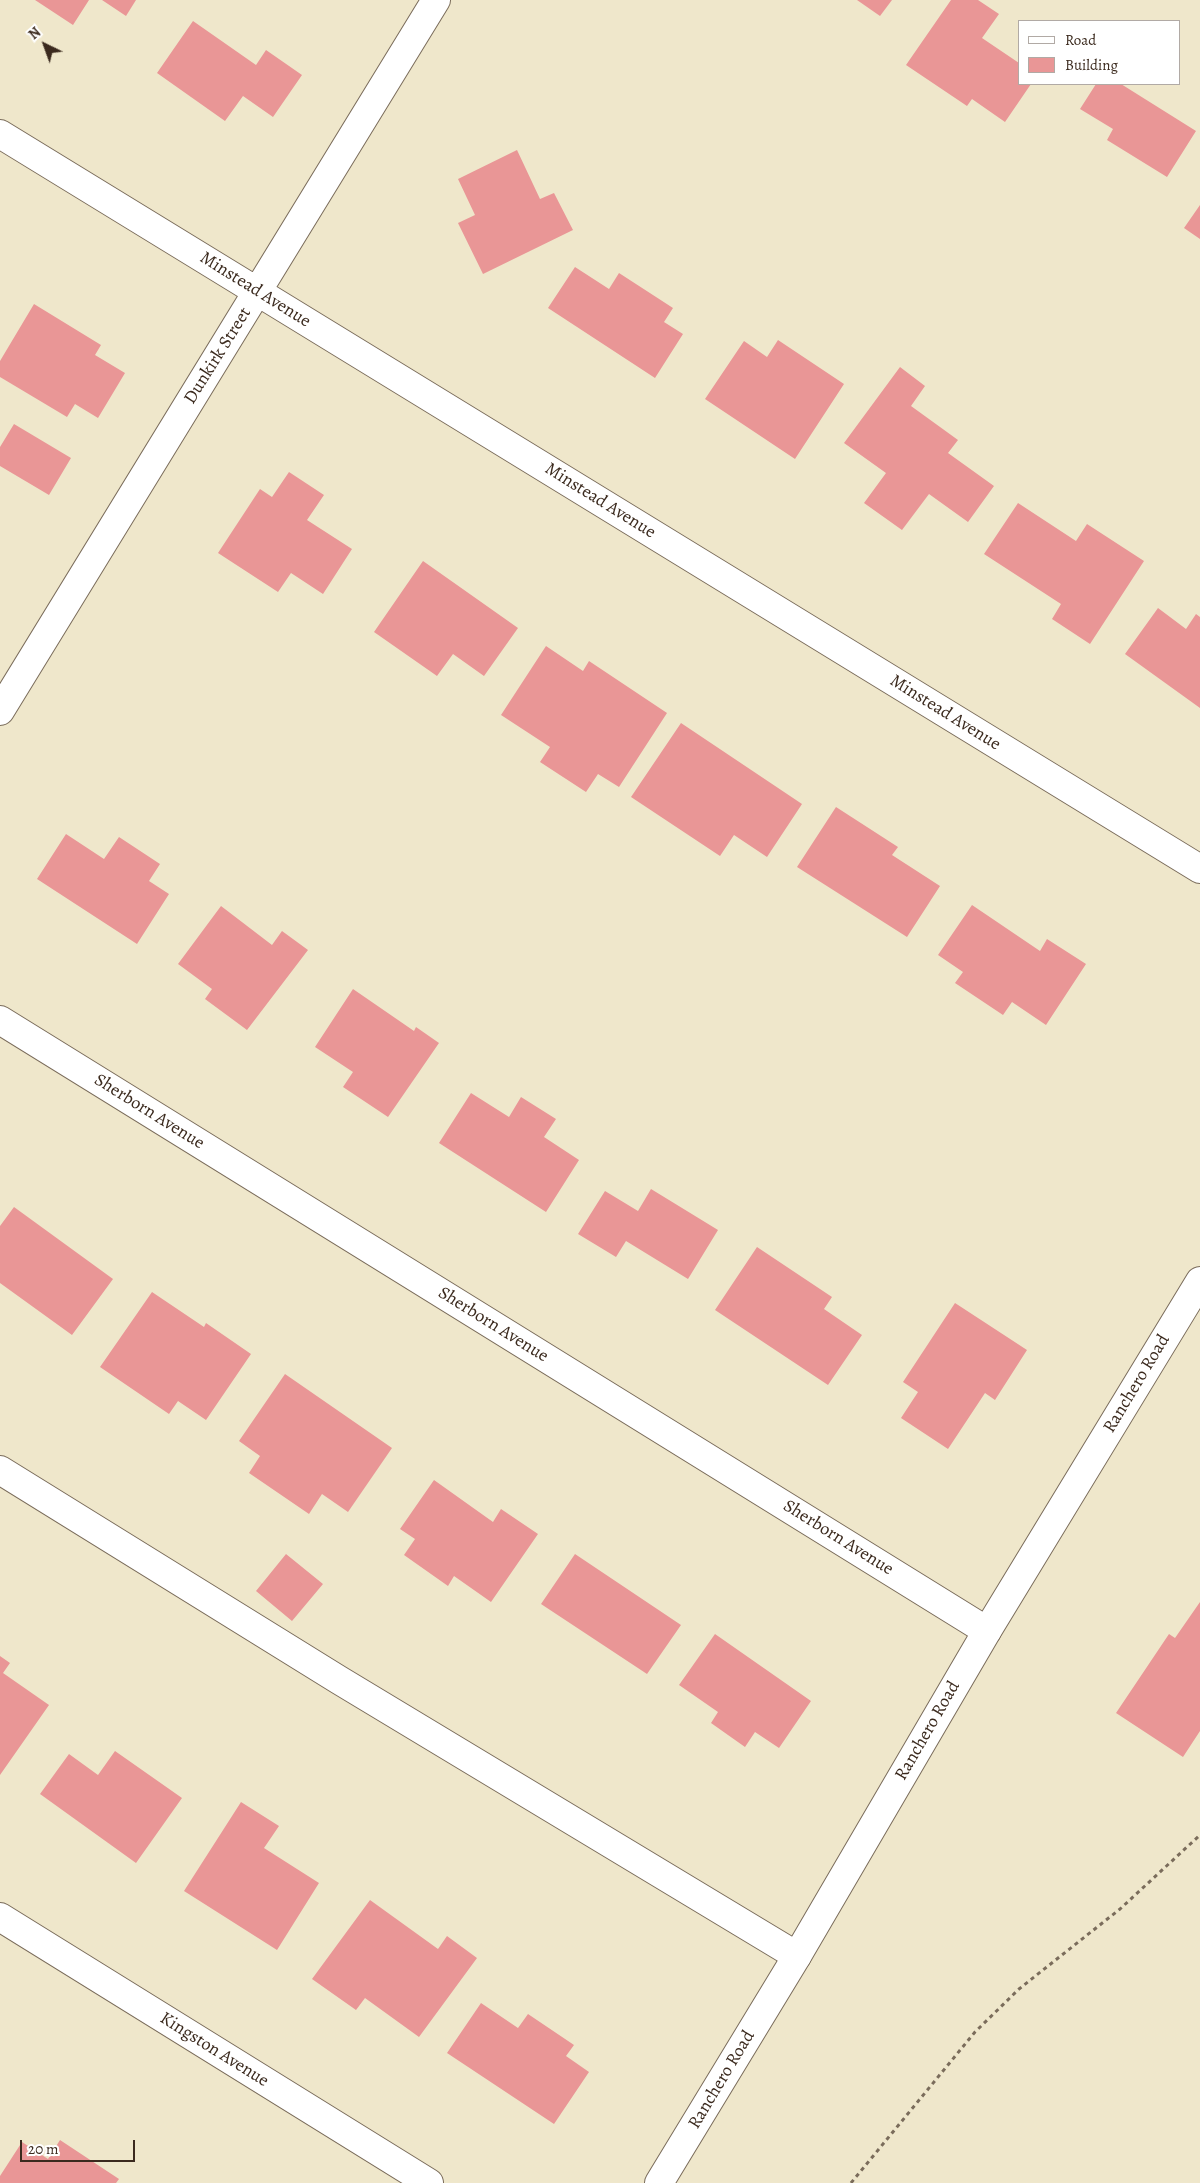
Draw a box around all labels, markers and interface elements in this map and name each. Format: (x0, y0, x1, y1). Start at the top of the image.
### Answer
north arrow (20, 20, 70, 70)
legend (1018, 20, 1180, 85)
text: N (24, 23, 45, 44)
text: Road (1065, 30, 1096, 50)
text: Building (1065, 55, 1118, 75)
street label: Minstead Avenue (196, 247, 314, 333)
street label: Dunkirk Street (180, 304, 256, 408)
street label: Minstead Avenue (541, 458, 659, 544)
street label: Minstead Avenue (886, 670, 1004, 756)
street label: Sherborn Avenue (90, 1069, 208, 1155)
street label: Sherborn Avenue (434, 1282, 552, 1368)
street label: Ranchero Road (1099, 1331, 1175, 1437)
street label: Sherborn Avenue (779, 1495, 897, 1581)
street label: Ranchero Road (891, 1678, 965, 1784)
street label: Kingston Avenue (156, 2008, 272, 2092)
street label: Ranchero Road (684, 2027, 760, 2133)
scale bar (22, 2130, 138, 2162)
text: 20 m (28, 2139, 59, 2159)

